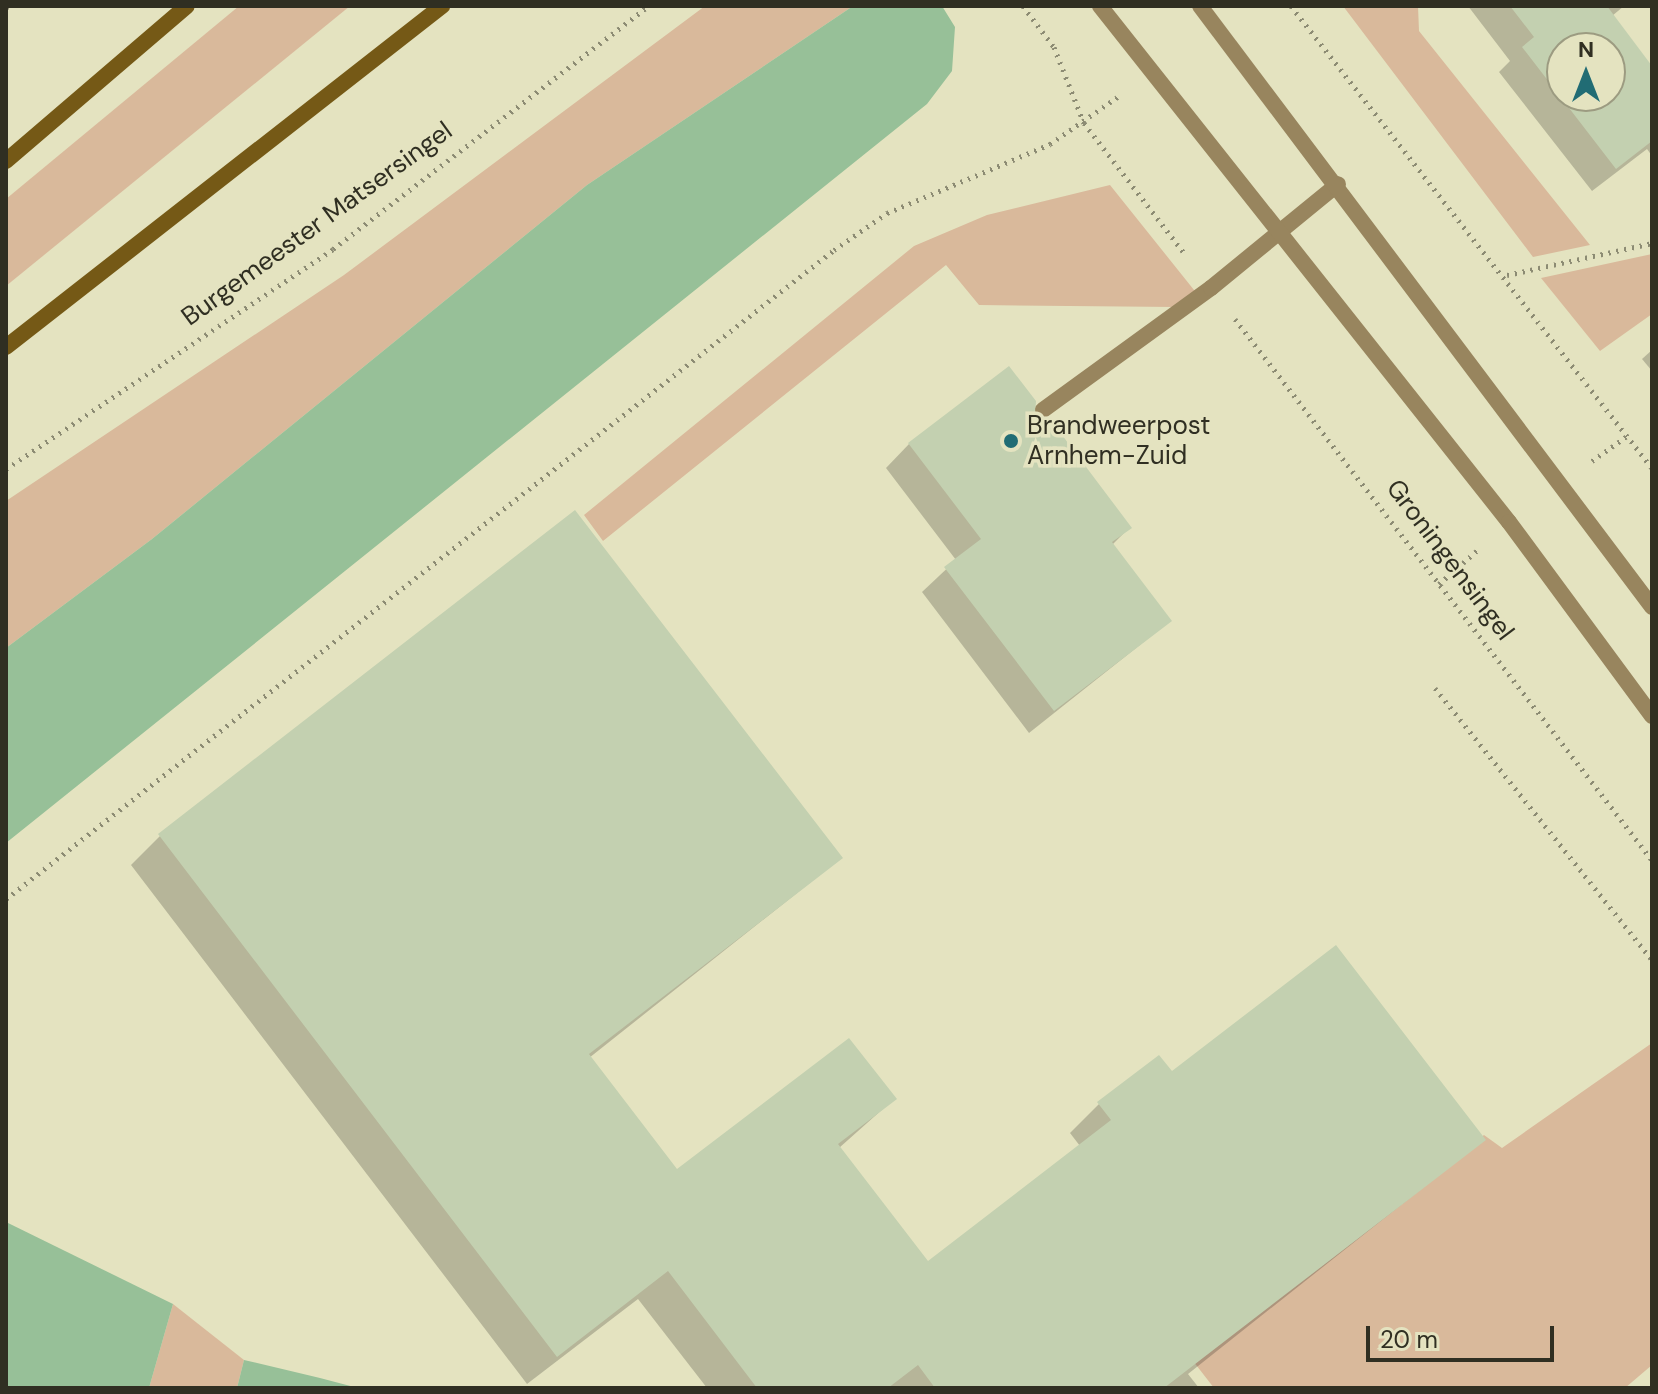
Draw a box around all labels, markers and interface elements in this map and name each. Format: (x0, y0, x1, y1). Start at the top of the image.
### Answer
north arrow (1546, 32, 1626, 112)
text: N (1578, 35, 1594, 64)
street label: Burgemeester Matsersingel (176, 115, 458, 333)
place label: Brandweerpost Arnhem-Zuid (1027, 410, 1211, 472)
marker: Brandweerpost Arnhem-Zuid (1002, 432, 1020, 450)
street label: Groningensingel (1380, 474, 1520, 646)
scale bar (1370, 1310, 1558, 1360)
text: 20 m (1380, 1324, 1438, 1355)

